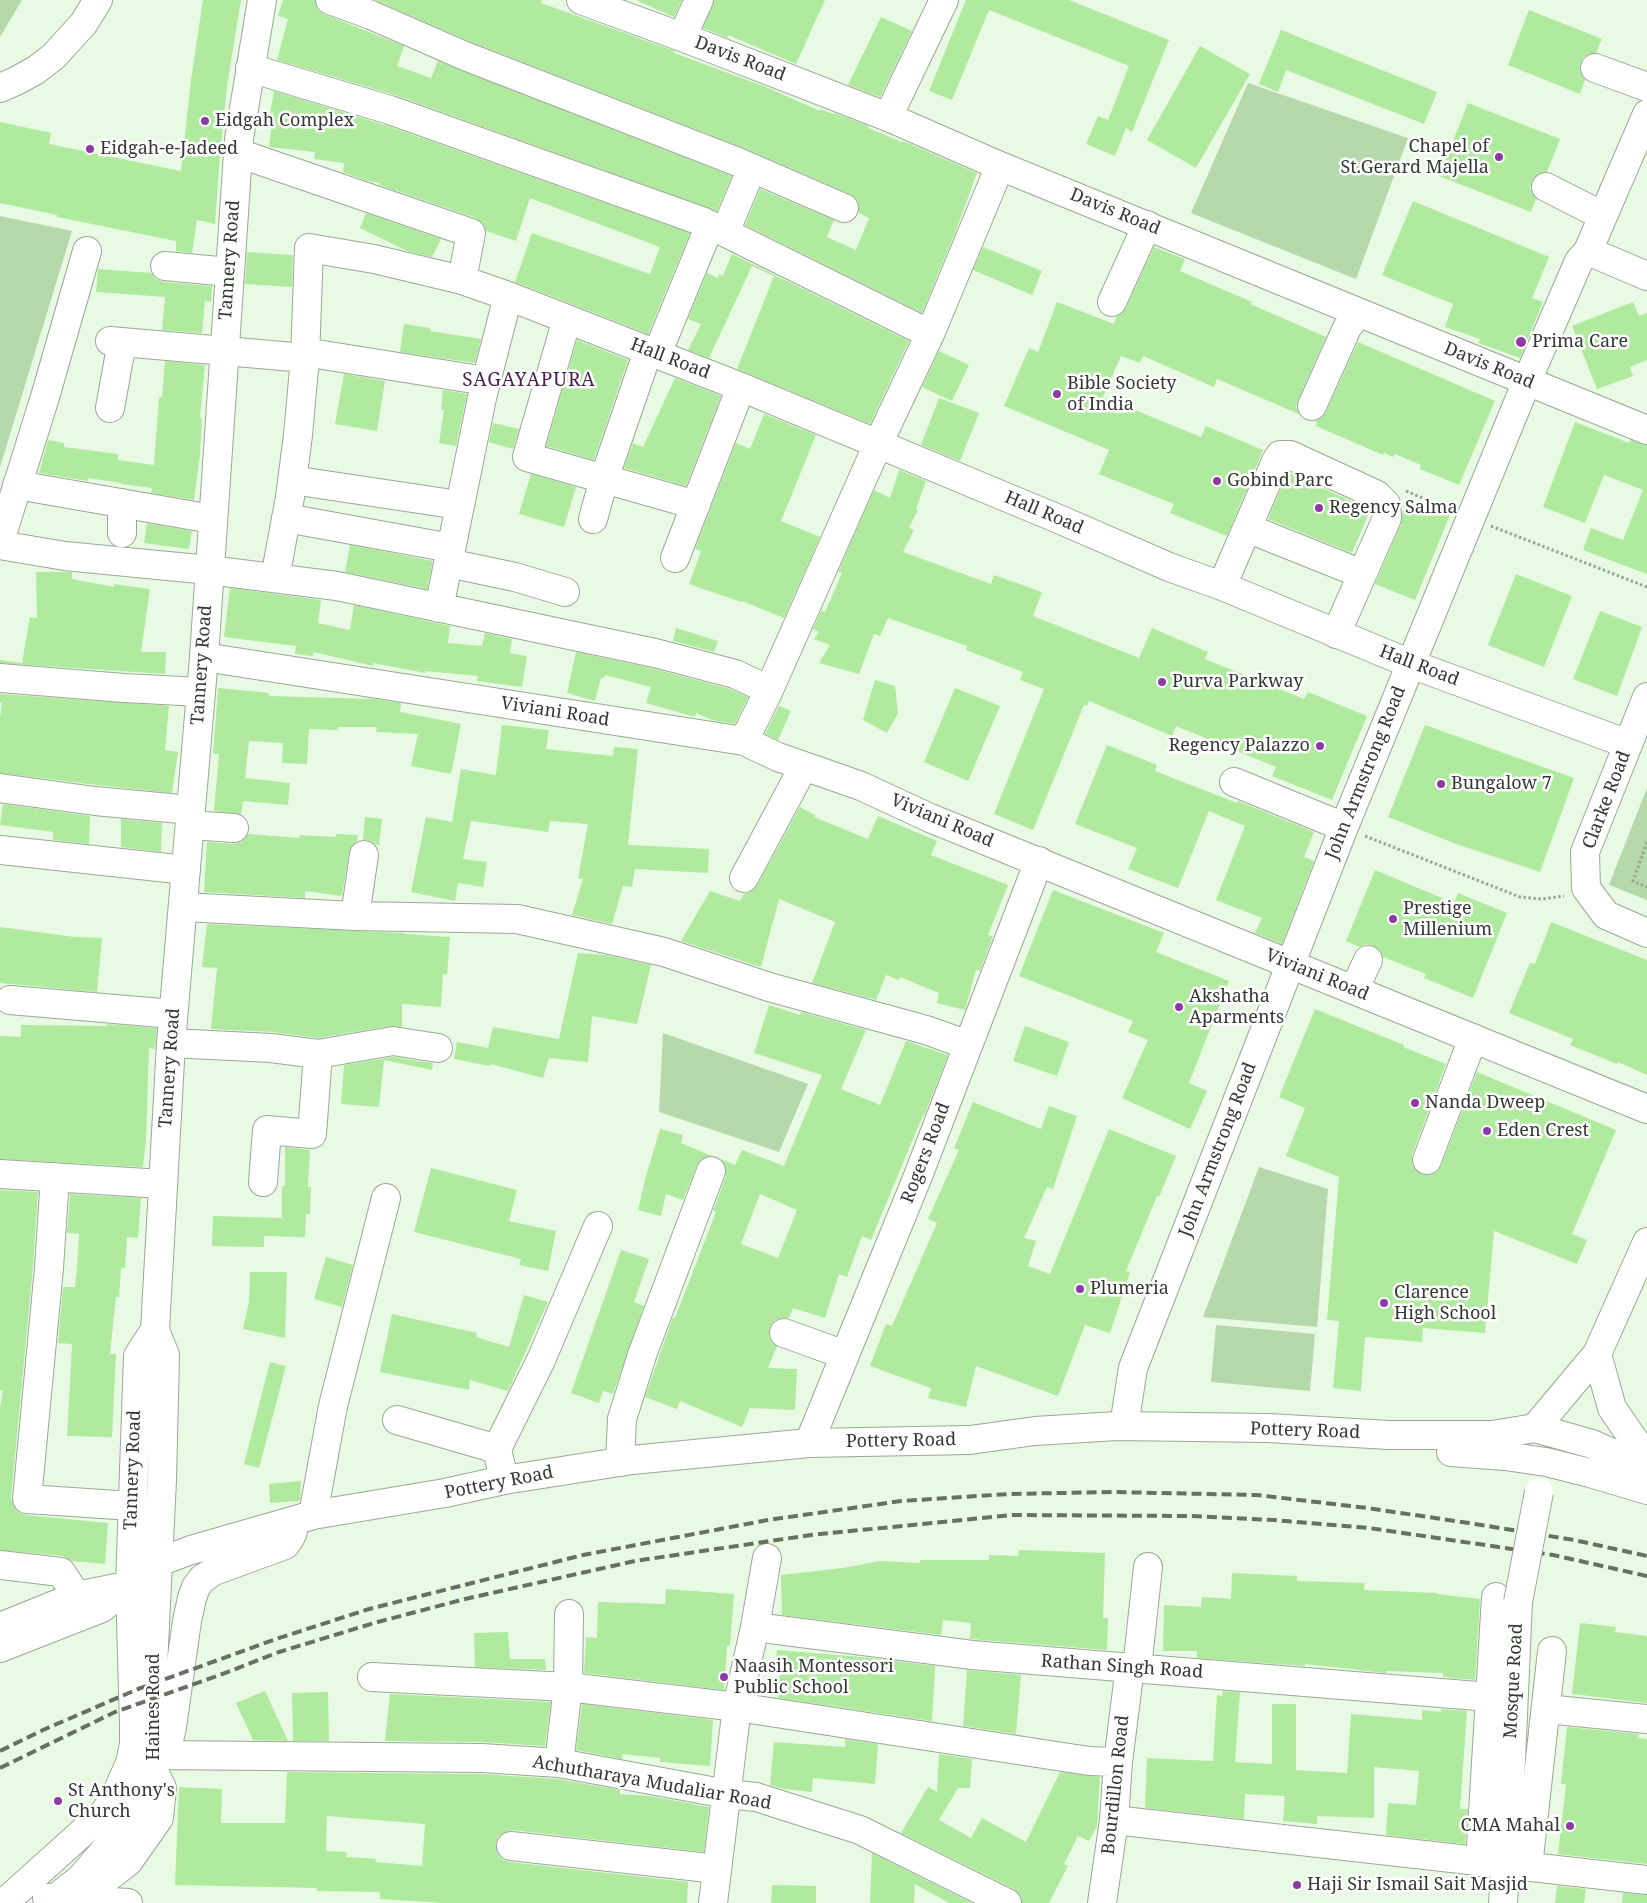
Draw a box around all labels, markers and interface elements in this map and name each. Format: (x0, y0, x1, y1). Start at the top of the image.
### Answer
street label: Davis Road (692, 32, 788, 86)
place label: Eidgah Complex (215, 110, 354, 132)
marker: Eidgah Complex (199, 115, 211, 127)
place label: Chapel of St.Gerard Majella (1340, 136, 1489, 178)
place label: Eidgah-e-Jadeed (100, 138, 238, 160)
marker: Eidgah-e-Jadeed (84, 143, 96, 155)
marker: Chapel of St.Gerard Majella (1493, 151, 1505, 163)
street label: Davis Road (1067, 184, 1163, 240)
street label: Tannery Road (215, 199, 245, 321)
place label: Prima Care (1532, 331, 1628, 353)
street label: Hall Road (627, 334, 713, 384)
marker: Prima Care (1514, 335, 1528, 349)
street label: Davis Road (1441, 338, 1537, 394)
district label: SAGAYAPURA (461, 370, 597, 392)
place label: Bible Society of India (1067, 373, 1176, 416)
marker: Bible Society of India (1051, 388, 1063, 400)
place label: Gobind Parc (1227, 470, 1333, 492)
marker: Gobind Parc (1211, 475, 1223, 487)
street label: Hall Road (1001, 487, 1087, 539)
place label: Regency Salma (1329, 497, 1458, 519)
marker: Regency Salma (1313, 502, 1325, 514)
street label: Tannery Road (187, 604, 217, 726)
street label: Hall Road (1376, 641, 1462, 691)
place label: Purva Parkway (1172, 671, 1303, 693)
marker: Purva Parkway (1156, 676, 1168, 688)
street label: John Armstrong Road (1321, 683, 1411, 863)
street label: Viviani Road (499, 693, 611, 731)
place label: Regency Palazzo (1168, 735, 1310, 757)
marker: Regency Palazzo (1314, 740, 1326, 752)
street label: Clarke Road (1578, 748, 1636, 852)
place label: Bungalow 7 (1451, 773, 1552, 795)
marker: Bungalow 7 (1435, 778, 1447, 790)
street label: Viviani Road (887, 790, 997, 852)
place label: Prestige Millenium (1403, 898, 1492, 941)
marker: Prestige Millenium (1387, 913, 1399, 925)
street label: Viviani Road (1262, 944, 1372, 1006)
place label: Akshatha Aparments (1189, 986, 1284, 1028)
marker: Akshatha Aparments (1173, 1001, 1185, 1013)
street label: Tannery Road (155, 1007, 185, 1129)
street label: John Armstrong Road (1175, 1060, 1261, 1240)
place label: Nanda Dweep (1425, 1092, 1545, 1114)
marker: Nanda Dweep (1409, 1097, 1421, 1109)
street label: Rogers Road (897, 1100, 955, 1206)
place label: Eden Crest (1497, 1120, 1589, 1142)
marker: Eden Crest (1481, 1125, 1493, 1137)
place label: Plumeria (1090, 1278, 1169, 1300)
place label: Clarence High School (1394, 1282, 1496, 1325)
marker: Plumeria (1074, 1283, 1086, 1295)
marker: Clarence High School (1378, 1297, 1390, 1309)
street label: Tannery Road (120, 1410, 146, 1530)
street label: Pottery Road (1250, 1418, 1360, 1444)
street label: Pottery Road (846, 1429, 956, 1453)
street label: Pottery Road (443, 1462, 555, 1504)
street label: Mosque Road (1500, 1623, 1528, 1739)
street label: Rathan Singh Road (1040, 1651, 1204, 1683)
street label: Haines Road (143, 1653, 165, 1761)
place label: Naasih Montessori Public School (734, 1656, 894, 1698)
marker: Naasih Montessori Public School (718, 1671, 730, 1683)
street label: Bourdillon Road (1098, 1714, 1134, 1856)
street label: Achutharaya Mudaliar Road (531, 1751, 773, 1815)
place label: St Anthony's Church (68, 1780, 175, 1822)
marker: St Anthony's Church (52, 1795, 64, 1807)
place label: CMA Mahal (1461, 1815, 1560, 1837)
marker: CMA Mahal (1564, 1820, 1576, 1832)
place label: Haji Sir Ismail Sait Masjid (1307, 1874, 1528, 1896)
marker: Haji Sir Ismail Sait Masjid (1291, 1879, 1303, 1891)

